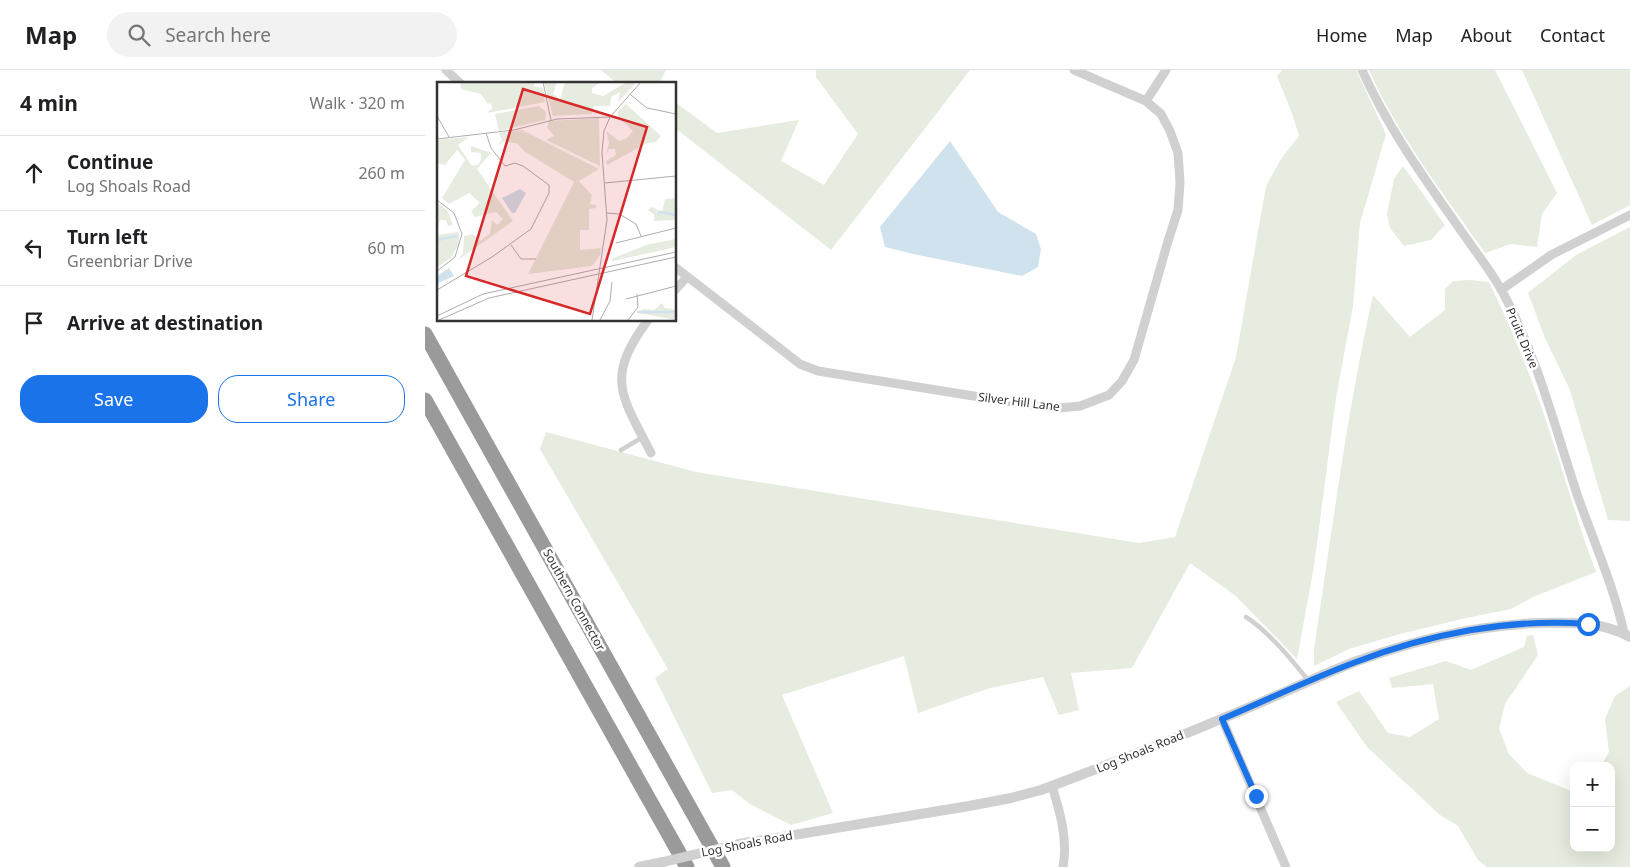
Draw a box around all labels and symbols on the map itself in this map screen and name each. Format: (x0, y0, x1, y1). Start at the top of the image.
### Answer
inset map (437, 82, 676, 321)
street label: Pruitt Drive (1502, 305, 1543, 371)
street label: Silver Hill Lane (977, 388, 1061, 415)
street label: Southern Connector (539, 546, 610, 654)
route start (1577, 613, 1600, 636)
street label: Log Shoals Road (1094, 726, 1186, 777)
route end (1245, 785, 1268, 808)
street label: Log Shoals Road (700, 826, 794, 861)

